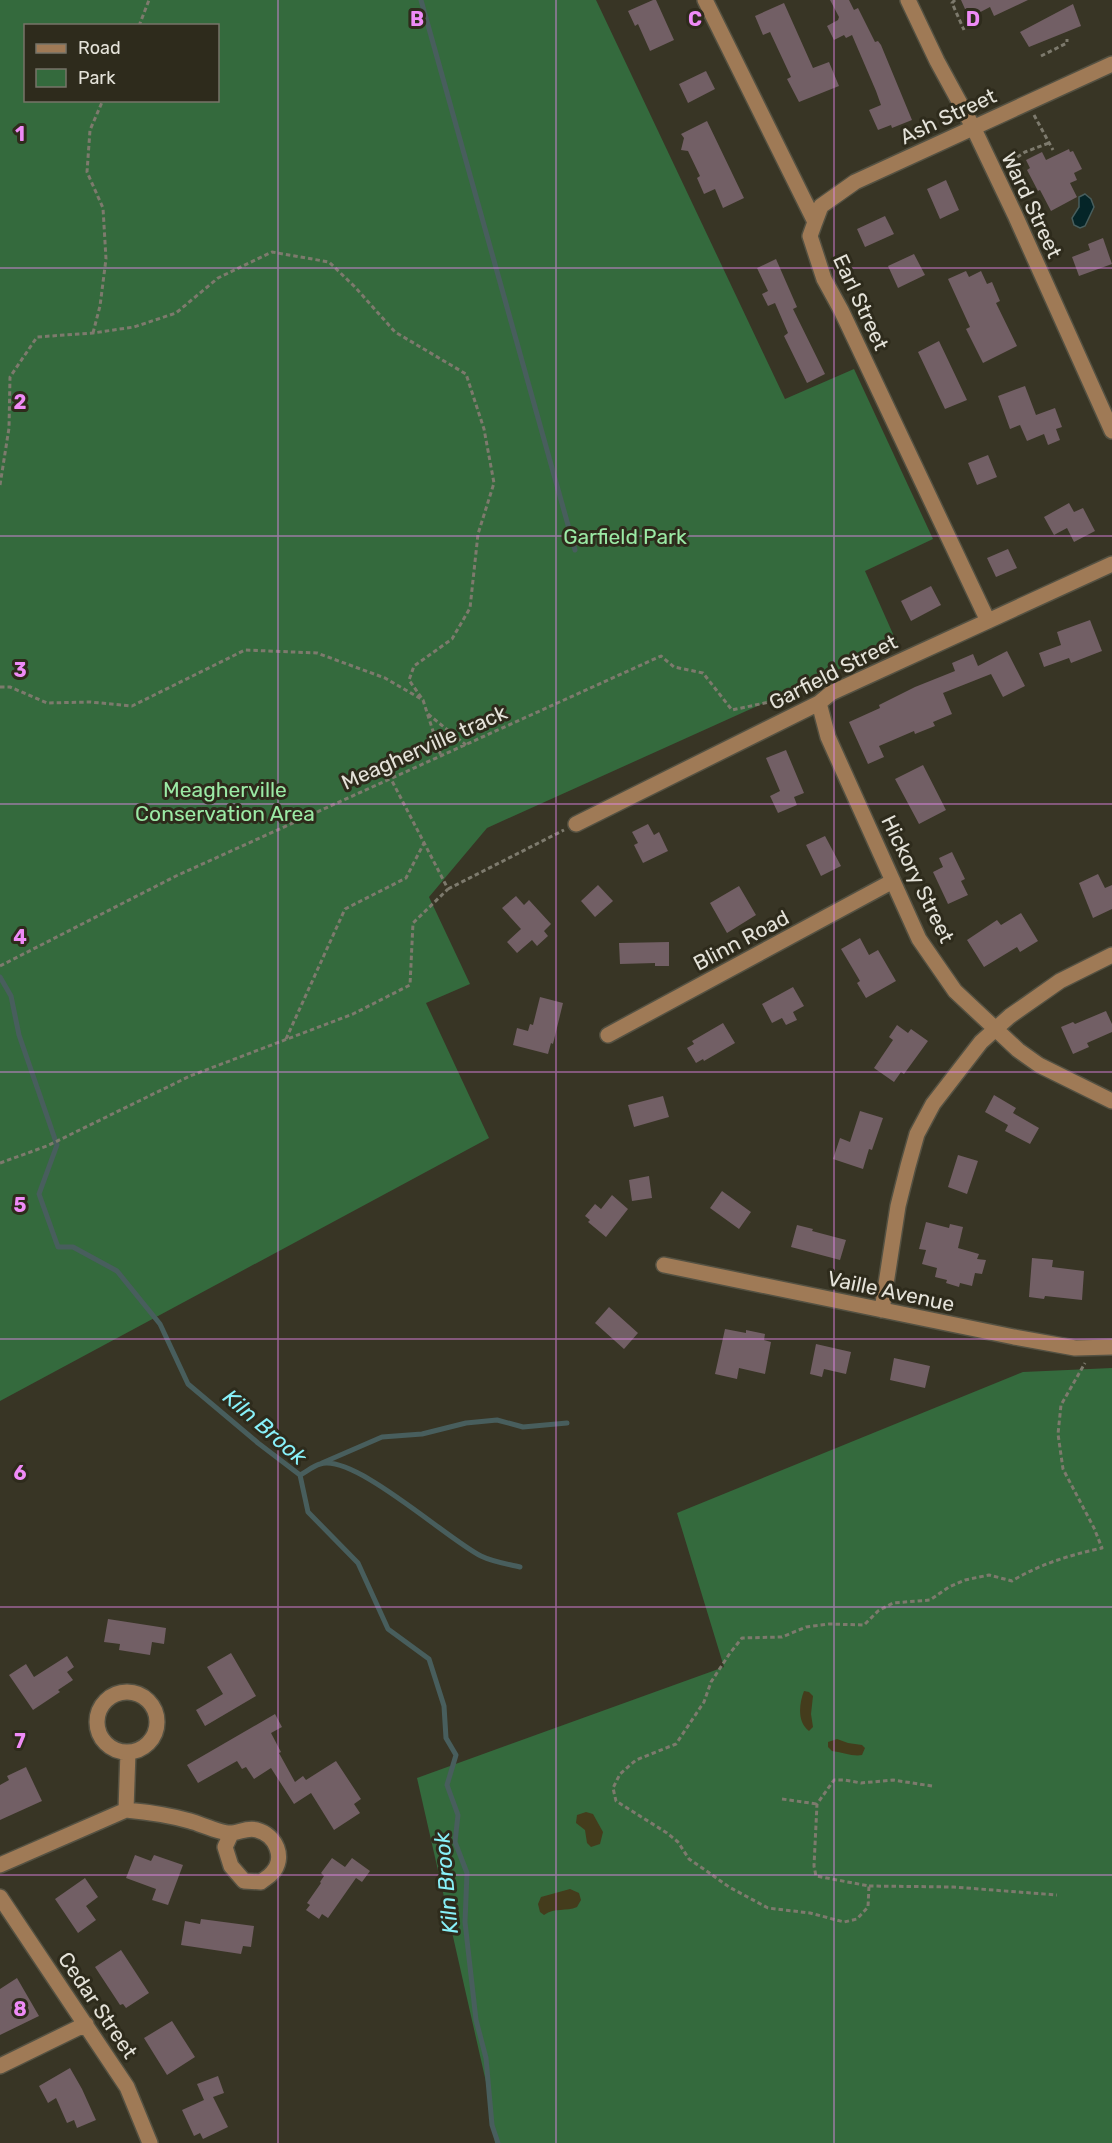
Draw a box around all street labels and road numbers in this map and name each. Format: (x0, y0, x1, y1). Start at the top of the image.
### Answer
street label: Ash Street (896, 83, 1000, 149)
street label: Ward Street (997, 148, 1067, 262)
street label: Earl Street (828, 250, 894, 354)
street label: Garfield Street (765, 629, 901, 715)
street label: Meagherville track (337, 699, 511, 795)
street label: Hickory Street (876, 811, 960, 947)
street label: Blinn Road (689, 904, 793, 976)
street label: Vaille Avenue (825, 1265, 957, 1317)
street label: Cedar Street (53, 1947, 143, 2063)

